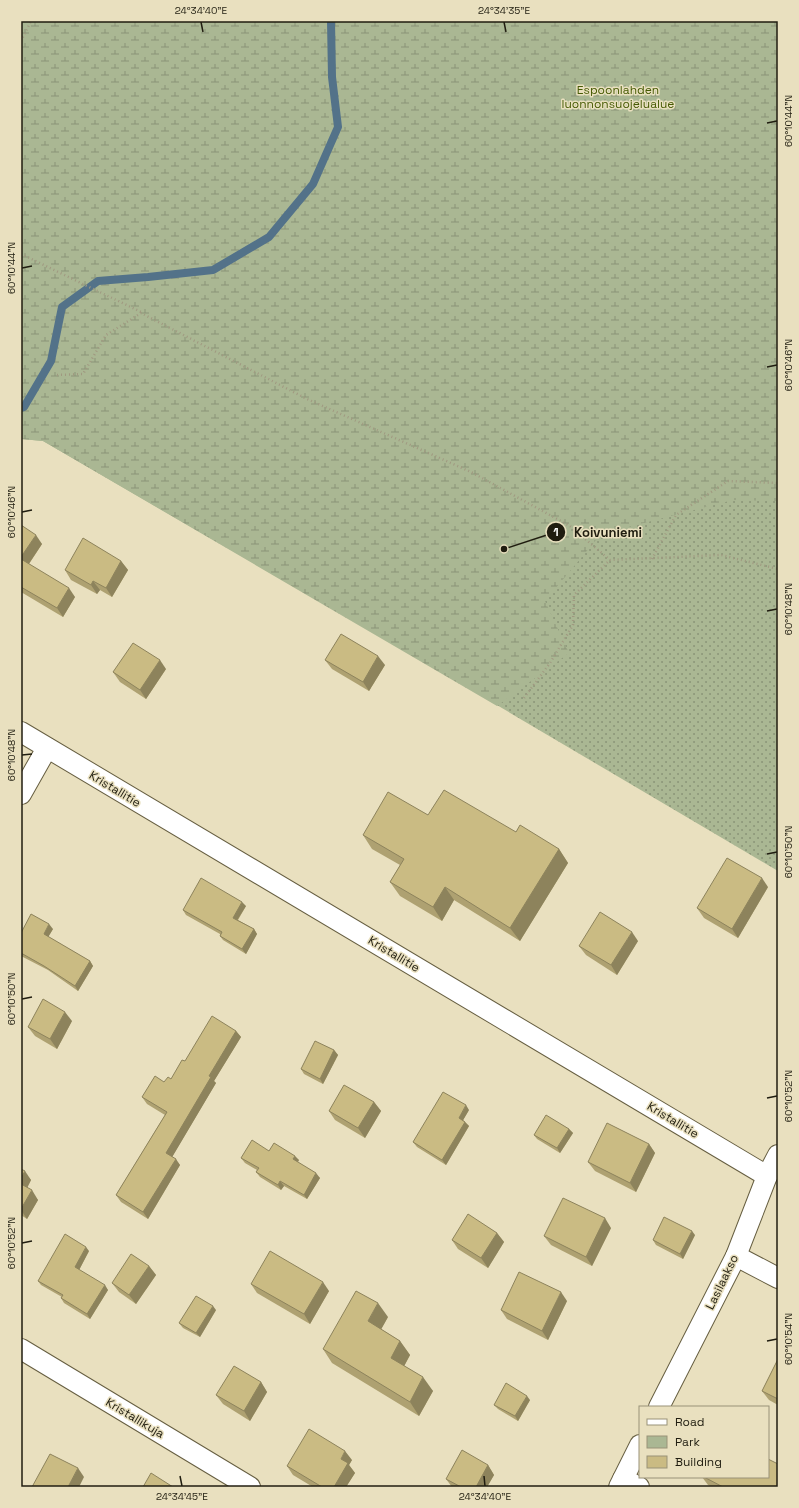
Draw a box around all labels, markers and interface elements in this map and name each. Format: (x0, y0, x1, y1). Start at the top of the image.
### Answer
text: 24°34'40"E (175, 4, 228, 17)
text: 24°34'35"E (478, 4, 530, 17)
park label: Espoonlahden luonnonsuojelualue (562, 82, 674, 112)
text: 60°10'44"N (782, 95, 795, 147)
text: 60°10'44"N (5, 242, 18, 294)
text: 60°10'46"N (782, 339, 795, 391)
text: 60°10'46"N (5, 486, 18, 538)
callout: Koivuniemi (546, 520, 650, 545)
text: 1 (553, 524, 559, 540)
text: Koivuniemi (574, 524, 642, 541)
text: 60°10'48"N (782, 583, 795, 635)
text: 60°10'48"N (5, 729, 18, 781)
street label: Kristallitie (86, 767, 144, 811)
text: 60°10'50"N (782, 826, 795, 878)
street label: Kristallitie (365, 932, 423, 976)
text: 60°10'50"N (5, 973, 18, 1025)
text: 60°10'52"N (782, 1070, 795, 1122)
street label: Kristallitie (644, 1098, 702, 1142)
text: 60°10'52"N (5, 1217, 18, 1269)
street label: Lasilaakso (702, 1252, 742, 1312)
text: 60°10'54"N (782, 1313, 795, 1365)
street label: Kristallikuja (103, 1394, 167, 1442)
legend (639, 1406, 769, 1478)
text: Road (675, 1414, 704, 1430)
text: Park (675, 1434, 700, 1450)
text: Building (675, 1454, 722, 1470)
text: 24°34'45"E (156, 1490, 208, 1503)
text: 24°34'40"E (459, 1490, 512, 1503)

